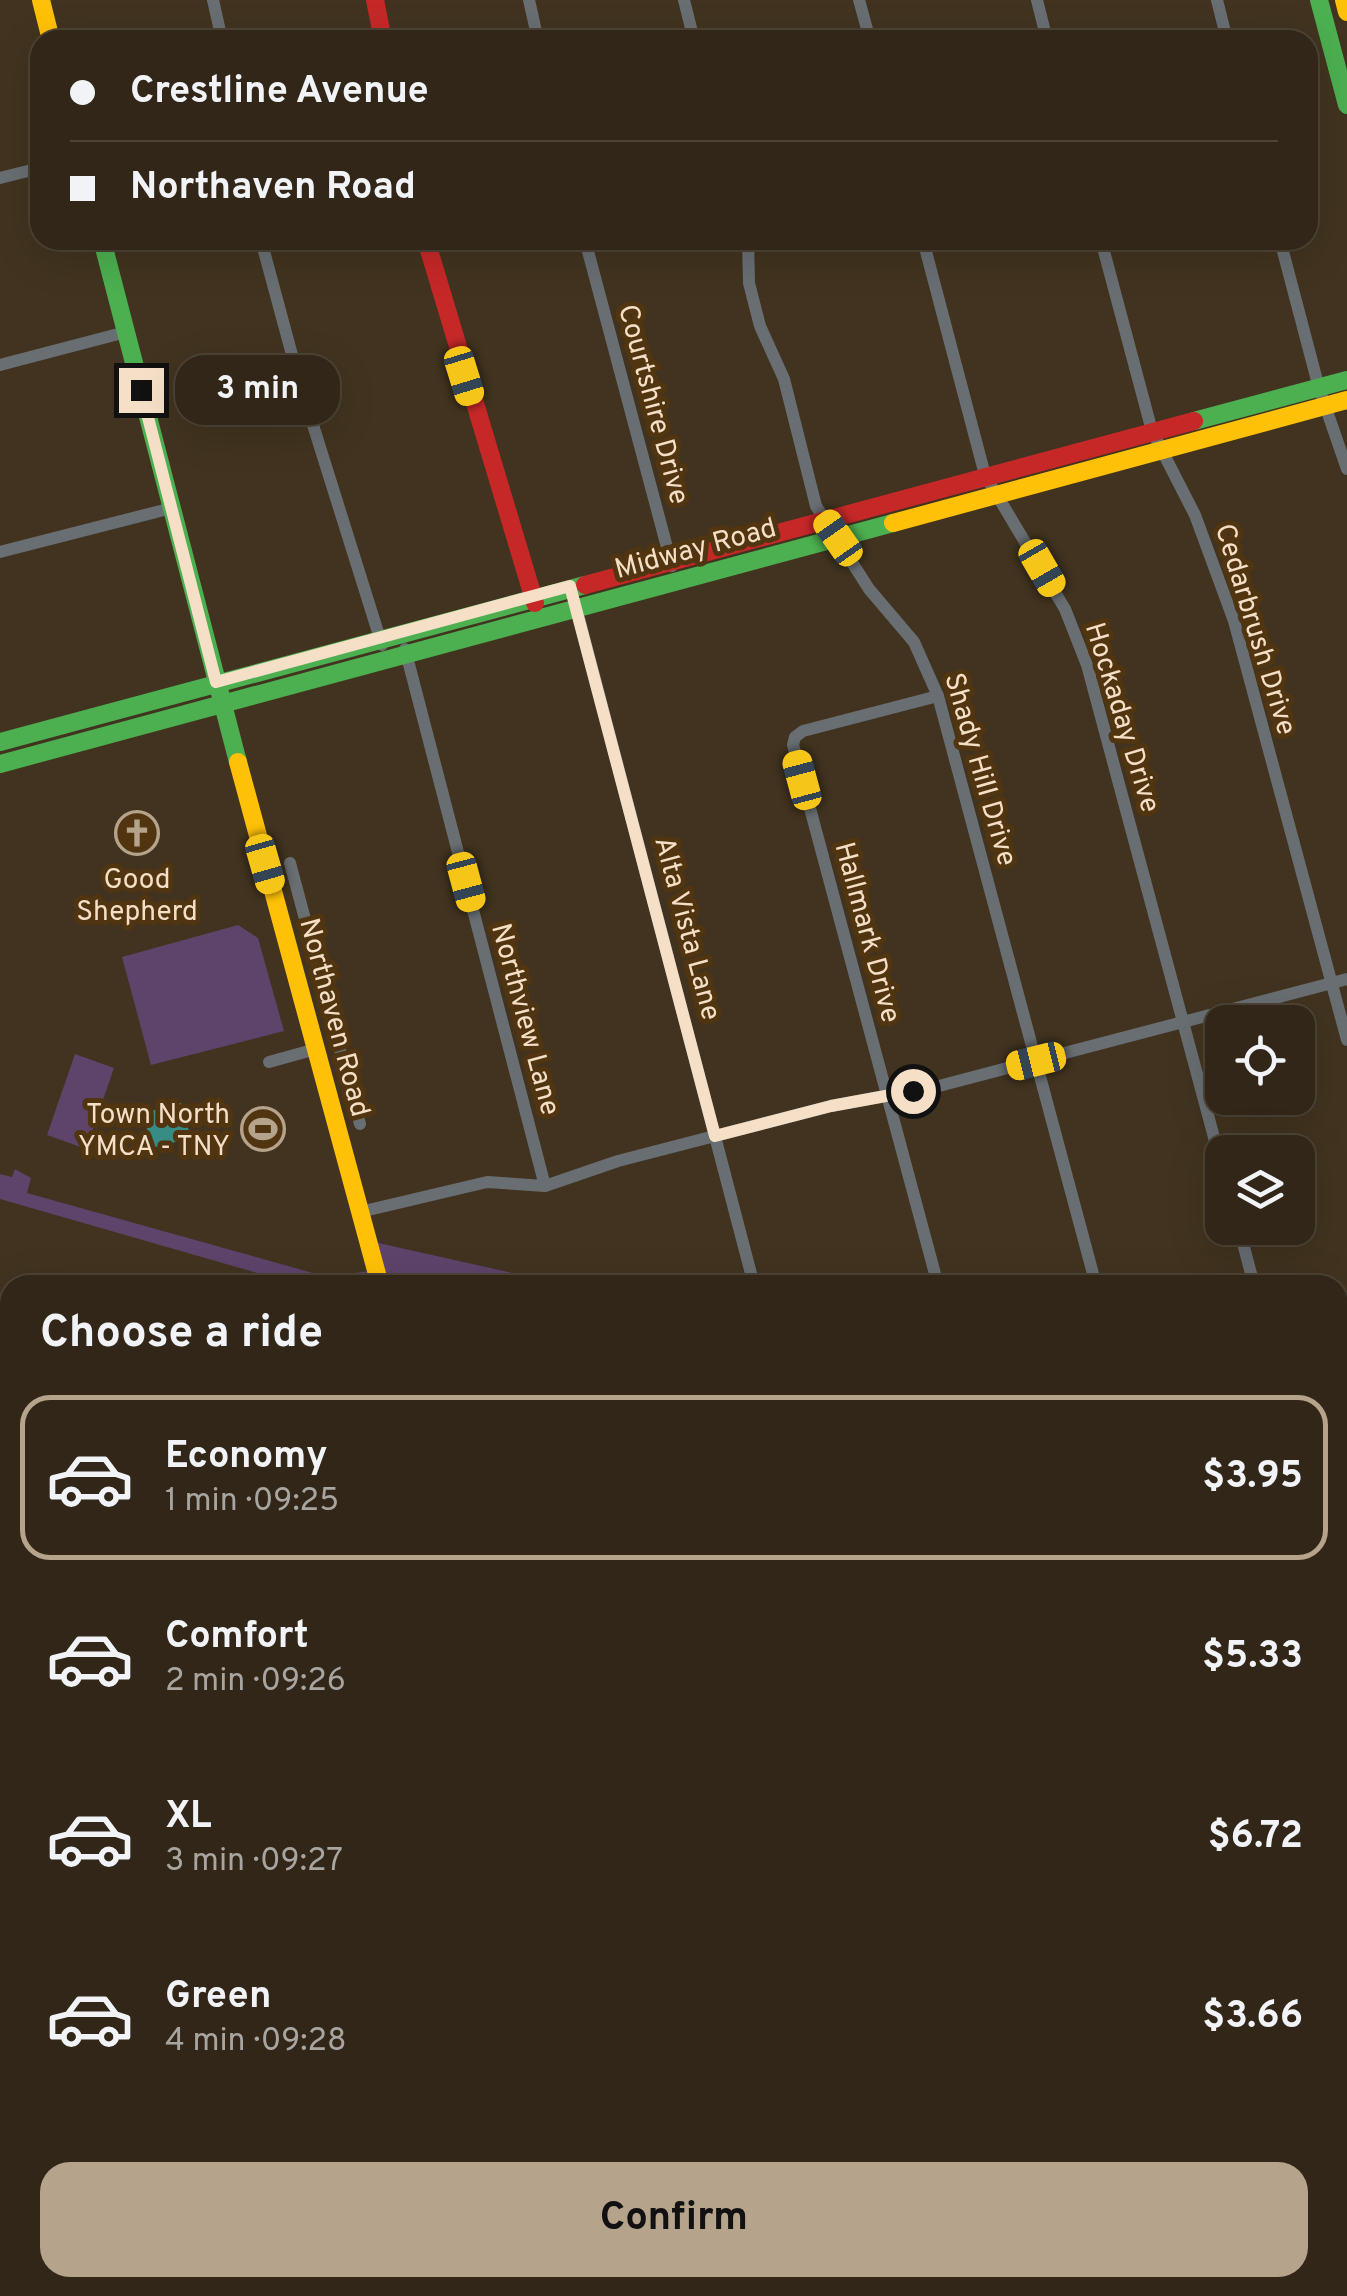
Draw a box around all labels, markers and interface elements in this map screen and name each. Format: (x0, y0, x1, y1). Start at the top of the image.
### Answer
text: Crestline Avenue (130, 68, 429, 117)
text: Northaven Road (130, 164, 416, 213)
street label: Courtshire Drive (608, 301, 696, 509)
car (441, 343, 487, 409)
callout: 3 min (176, 355, 341, 425)
route end (119, 368, 164, 413)
text: 3 min (216, 370, 299, 410)
car (809, 505, 867, 571)
street label: Midway Road (611, 511, 781, 589)
street label: Cedarbrush Drive (1205, 520, 1303, 740)
car (1014, 535, 1070, 601)
street label: Hockaday Drive (1075, 618, 1167, 817)
street label: Shady Hill Drive (934, 669, 1024, 871)
car (780, 747, 824, 813)
church icon: Good Shepherd (114, 810, 160, 856)
car (242, 831, 288, 897)
street label: Alta Vista Lane (644, 833, 728, 1025)
street label: Hallmark Drive (825, 838, 908, 1027)
car (444, 849, 488, 915)
place label: Good Shepherd (76, 863, 198, 931)
street label: Northaven Road (289, 915, 377, 1121)
street label: Northview Lane (481, 920, 567, 1120)
map controls (1205, 1005, 1315, 1245)
button: locate (1205, 1005, 1315, 1115)
car (1003, 1039, 1069, 1083)
route start (891, 1069, 936, 1114)
place label: Town North YMCA - TNY (78, 1098, 230, 1166)
sports icon: Town North YMCA - TNY (240, 1106, 286, 1152)
button: layers (1205, 1135, 1315, 1245)
text: Choose a ride (40, 1306, 323, 1363)
icon: car (45, 1433, 135, 1523)
text: Economy (165, 1433, 327, 1482)
text: $3.95 (1202, 1453, 1303, 1502)
text: 1 min · 09:25 (165, 1482, 339, 1522)
icon: car (45, 1613, 135, 1703)
text: Comfort (165, 1613, 309, 1662)
text: $5.33 (1202, 1633, 1303, 1682)
text: 2 min · 09:26 (165, 1662, 346, 1702)
icon: car (45, 1793, 135, 1883)
text: XL (165, 1793, 212, 1842)
text: $6.72 (1208, 1813, 1303, 1862)
text: 3 min · 09:27 (165, 1842, 343, 1882)
icon: car (45, 1973, 135, 2063)
text: Green (165, 1973, 271, 2022)
text: $3.66 (1202, 1993, 1303, 2042)
text: 4 min · 09:28 (165, 2022, 347, 2062)
button: Confirm (40, 2162, 1308, 2277)

